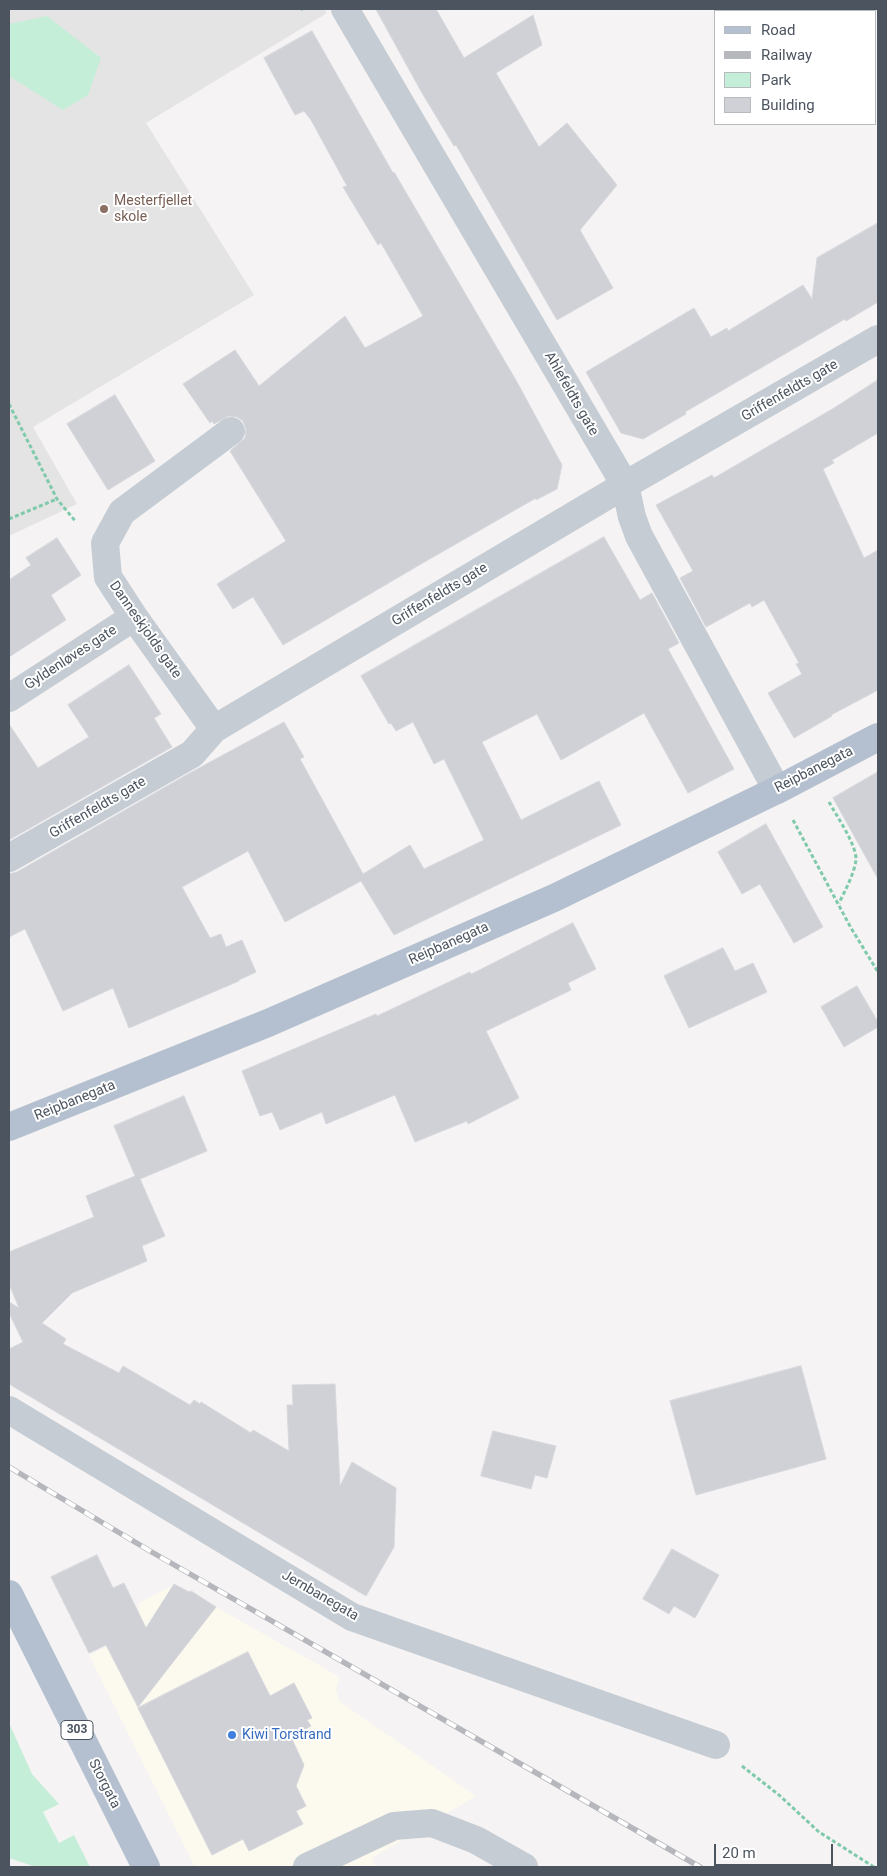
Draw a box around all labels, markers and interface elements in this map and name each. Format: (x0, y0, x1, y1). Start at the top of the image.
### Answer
legend (714, 10, 877, 125)
text: Road (761, 21, 795, 39)
text: Railway (761, 46, 812, 64)
text: Park (761, 71, 791, 89)
text: Building (761, 96, 815, 114)
place label: Mesterfjellet skole (114, 193, 192, 226)
marker: Mesterfjellet skole (98, 203, 110, 215)
street label: Ahlefeldts gate (540, 349, 602, 439)
street label: Griffenfeldts gate (739, 357, 841, 425)
street label: Griffenfeldts gate (389, 560, 491, 630)
street label: Danneskjolds gate (105, 578, 185, 682)
street label: Gyldenløves gate (22, 622, 120, 694)
street label: Reipbanegata (772, 743, 856, 797)
street label: Griffenfeldts gate (47, 774, 149, 842)
street label: Reipbanegata (406, 919, 492, 969)
street label: Reipbanegata (32, 1077, 118, 1125)
street label: Jernbanegata (279, 1567, 361, 1625)
road number: 303 (61, 1720, 93, 1740)
place label: Kiwi Torstrand (242, 1727, 332, 1743)
marker: Kiwi Torstrand (226, 1729, 238, 1741)
street label: Storgata (84, 1757, 124, 1811)
scale bar (717, 1834, 836, 1866)
text: 20 m (722, 1844, 756, 1862)

